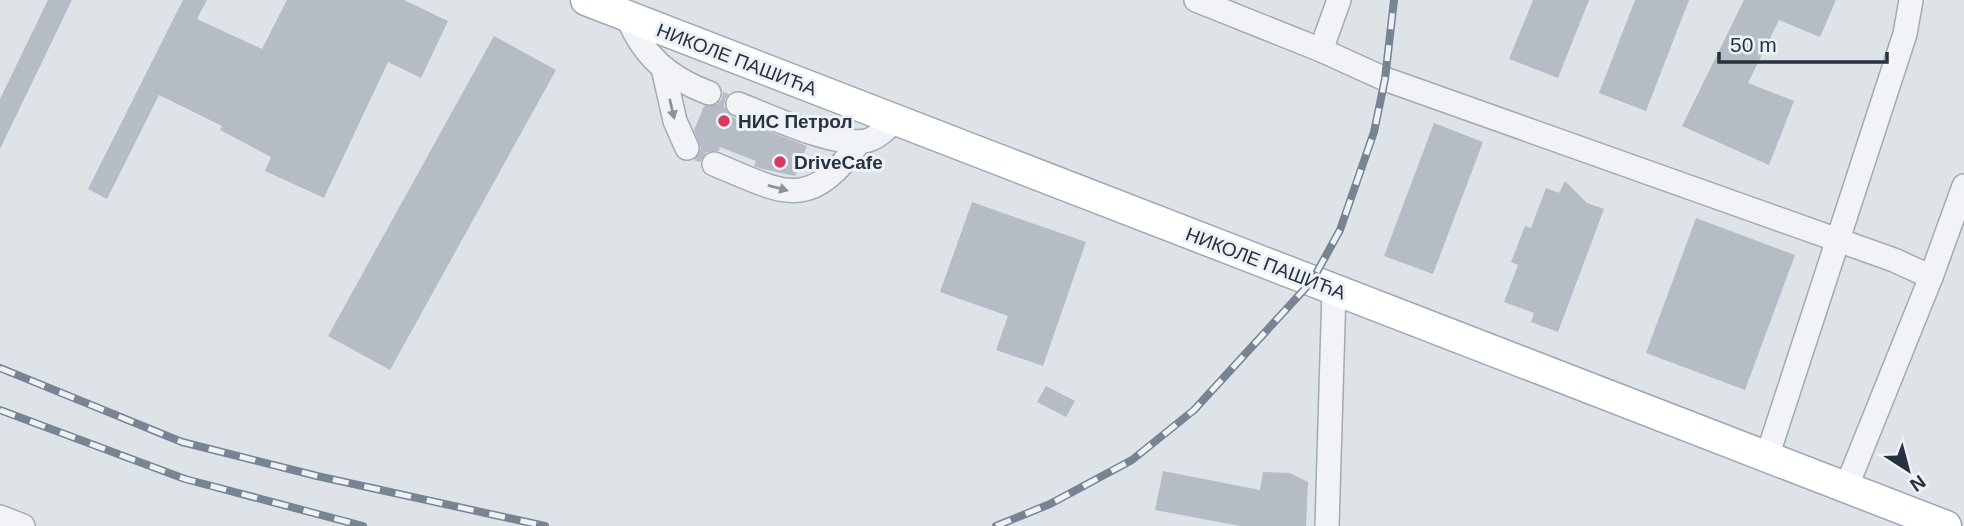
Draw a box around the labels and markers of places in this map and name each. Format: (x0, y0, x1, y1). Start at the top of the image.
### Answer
place label: НИС Петрол (738, 111, 852, 132)
marker: НИС Петрол (716, 113, 732, 129)
place label: DriveCafe (794, 152, 883, 173)
marker: DriveCafe (772, 154, 788, 170)

